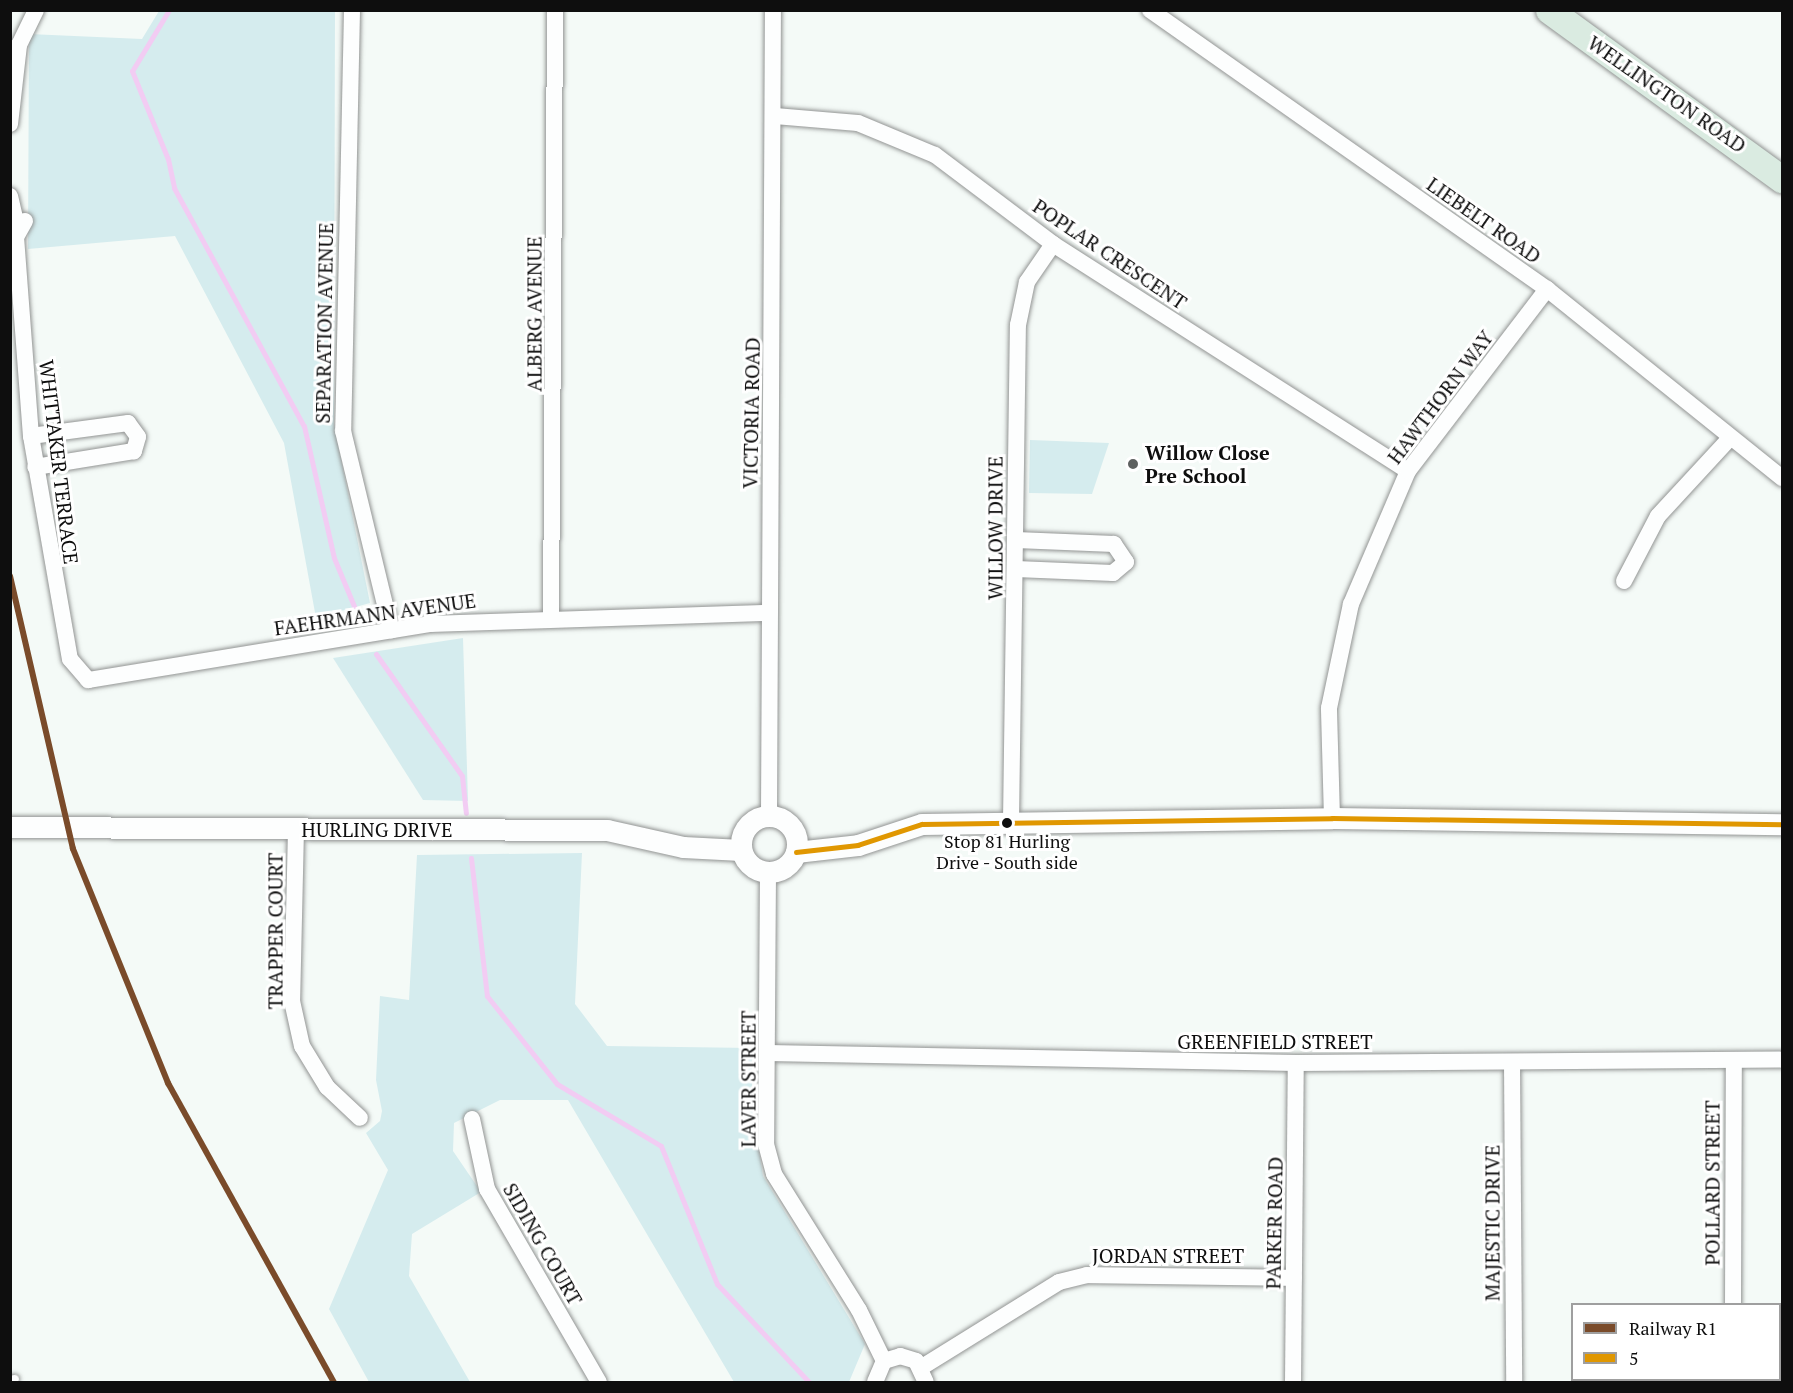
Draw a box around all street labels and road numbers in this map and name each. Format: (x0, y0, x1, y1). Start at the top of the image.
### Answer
street label: WELLINGTON ROAD (1583, 30, 1751, 158)
street label: LIEBELT ROAD (1422, 172, 1546, 268)
street label: POPLAR CRESCENT (1029, 194, 1191, 314)
street label: SEPARATION AVENUE (310, 222, 338, 424)
street label: ALBERG AVENUE (522, 236, 546, 392)
street label: HAWTHORN WAY (1382, 326, 1498, 468)
street label: VICTORIA ROAD (738, 337, 764, 489)
street label: WHITTAKER TERRACE (35, 358, 83, 566)
street label: WILLOW DRIVE (983, 456, 1007, 600)
street label: FAEHRMANN AVENUE (272, 588, 478, 640)
street label: HURLING DRIVE (301, 817, 453, 841)
street label: TRAPPER COURT (263, 853, 287, 1009)
street label: LAVER STREET (736, 1011, 760, 1147)
street label: GREENFIELD STREET (1177, 1029, 1373, 1053)
street label: POLLARD STREET (1700, 1100, 1724, 1266)
street label: MAJESTIC DRIVE (1480, 1145, 1504, 1301)
street label: PARKER ROAD (1261, 1156, 1287, 1290)
street label: SIDING COURT (498, 1179, 588, 1309)
street label: JORDAN STREET (1092, 1243, 1244, 1267)

